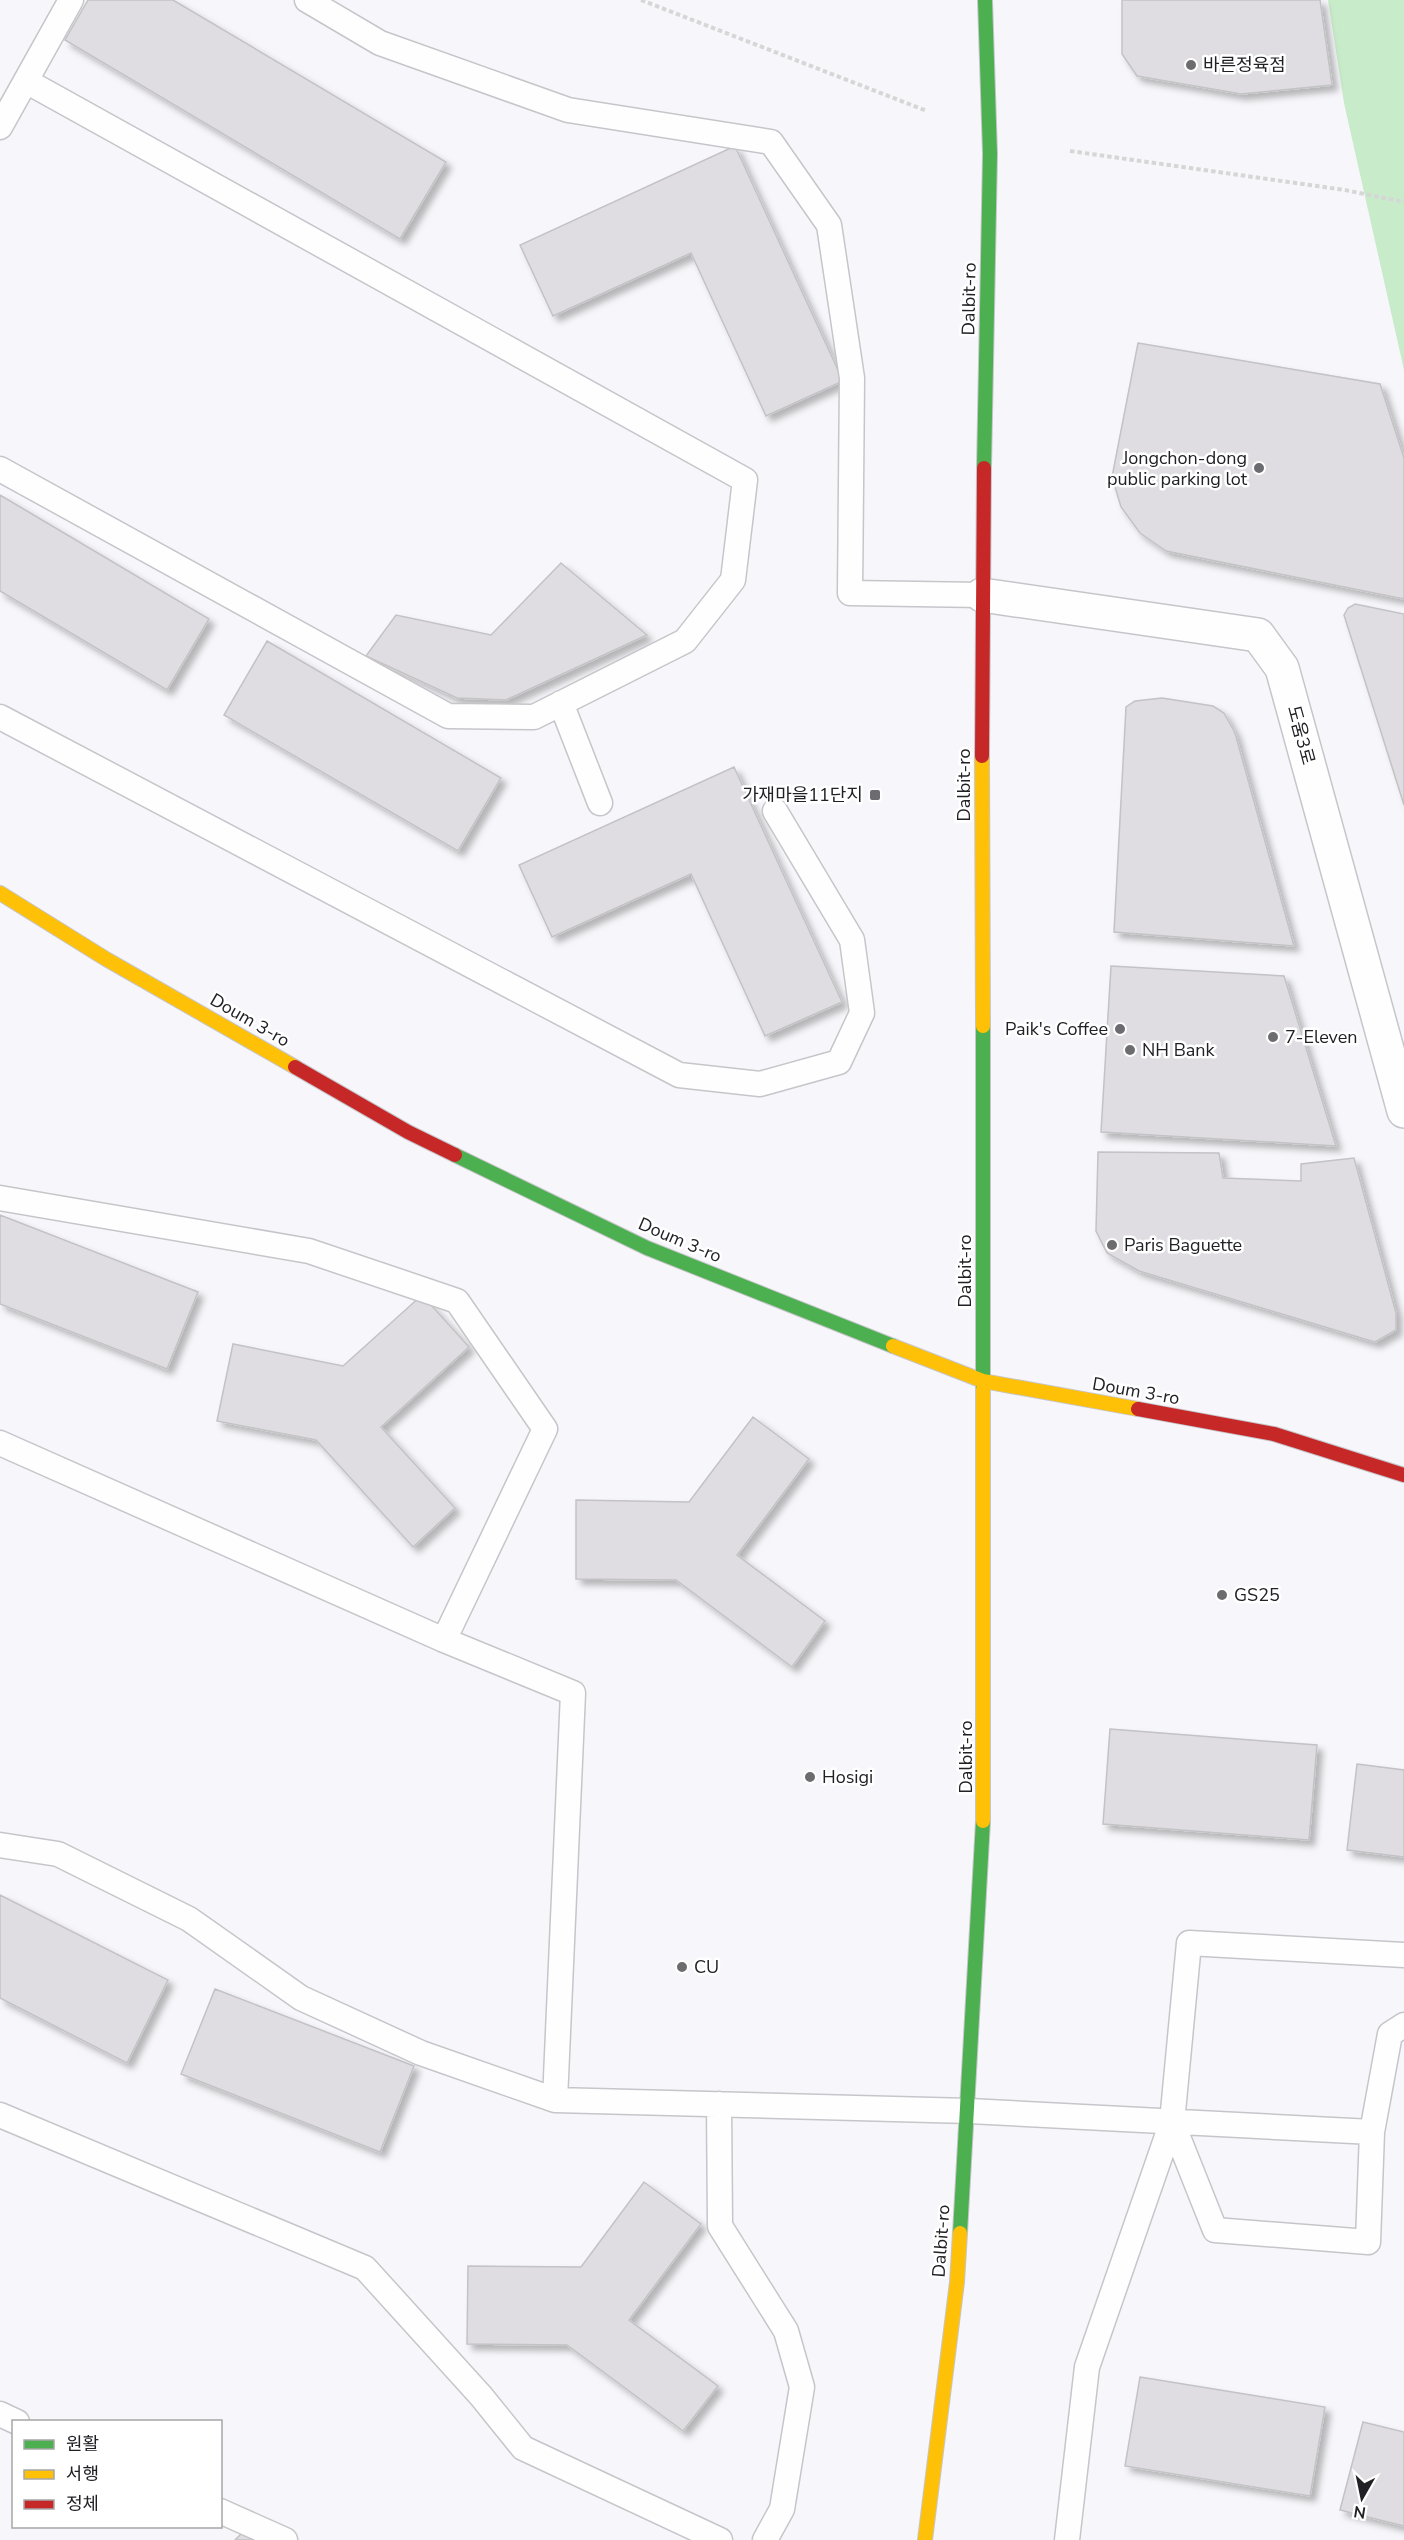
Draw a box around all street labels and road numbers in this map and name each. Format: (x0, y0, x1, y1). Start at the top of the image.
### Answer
street label: Dalbit-ro (956, 262, 982, 336)
street label: 도움3로 (1282, 703, 1320, 767)
street label: Dalbit-ro (952, 749, 976, 821)
street label: Doum 3-ro (206, 988, 294, 1052)
street label: Doum 3-ro (635, 1212, 725, 1268)
street label: Dalbit-ro (953, 1235, 977, 1307)
street label: Doum 3-ro (1090, 1372, 1182, 1410)
street label: Dalbit-ro (954, 1721, 978, 1793)
street label: Dalbit-ro (926, 2204, 956, 2278)

